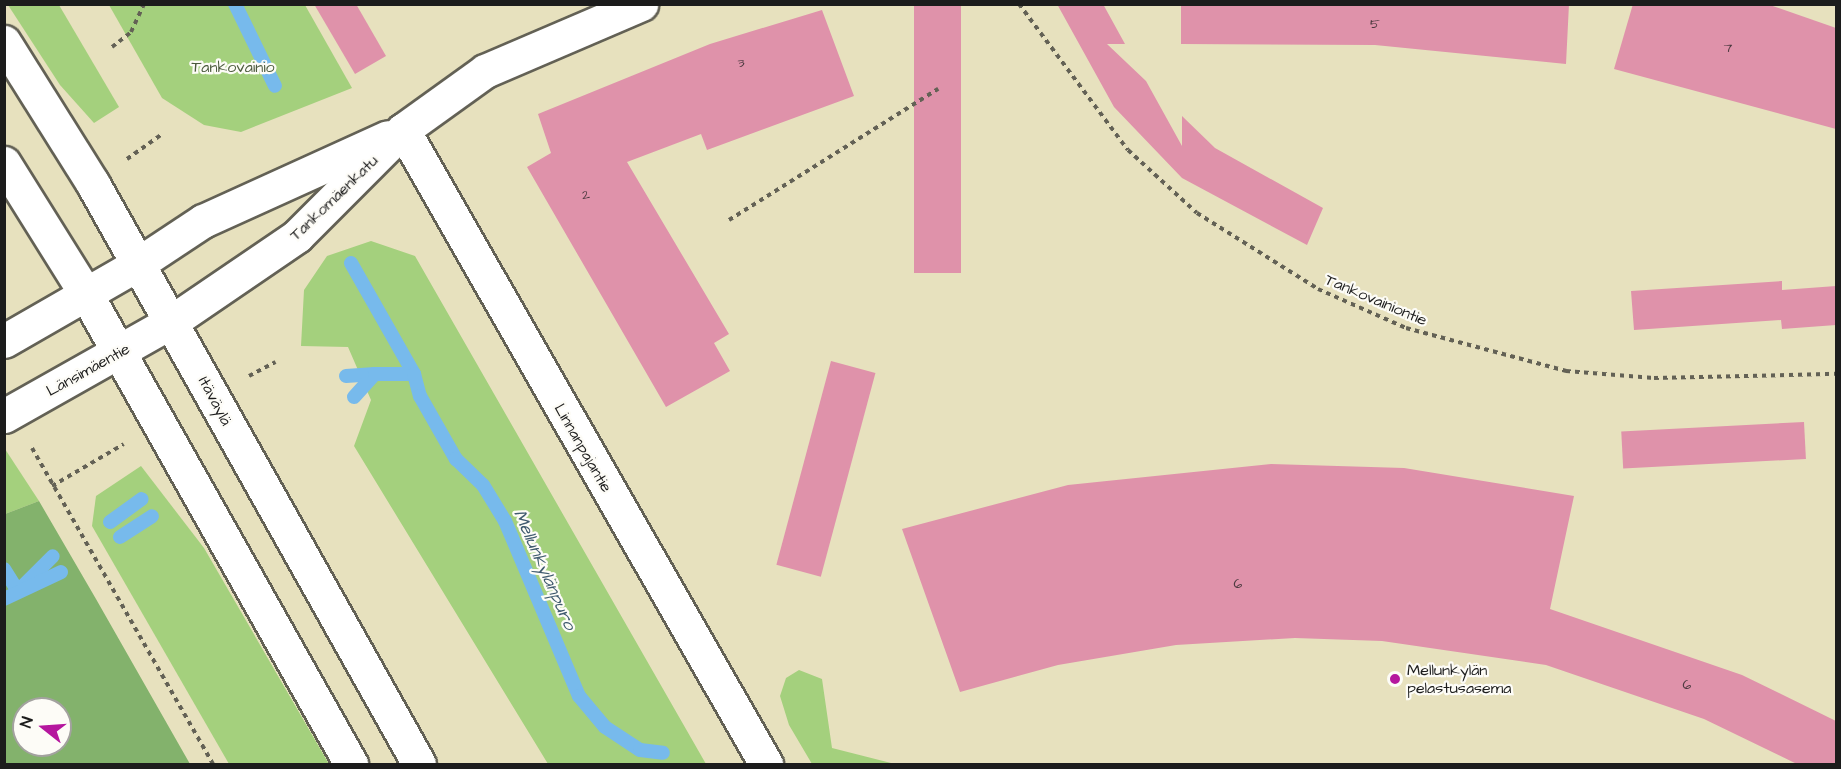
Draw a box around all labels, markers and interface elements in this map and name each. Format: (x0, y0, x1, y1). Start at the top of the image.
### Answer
house number: 5 (1370, 16, 1380, 32)
house number: 7 (1724, 40, 1732, 56)
house number: 3 (737, 55, 745, 71)
park label: Tankovainio (191, 57, 275, 77)
street label: Tankomäenkatu (286, 151, 382, 245)
house number: 2 (582, 187, 590, 203)
street label: Tankovainiontie (1322, 270, 1430, 330)
street label: Länsimäentie (43, 339, 133, 401)
street label: Itäväylä (194, 373, 236, 429)
street label: Linnanpajantie (550, 400, 616, 496)
water label: Mellunkylänpuro (508, 506, 580, 634)
house number: 6 (1234, 576, 1242, 592)
place label: Mellunkylän pelastusasema (1407, 660, 1511, 698)
marker: Mellunkylän pelastusasema (1388, 672, 1402, 686)
house number: 6 (1683, 677, 1691, 693)
north arrow (12, 697, 72, 757)
text: N (15, 714, 39, 730)

